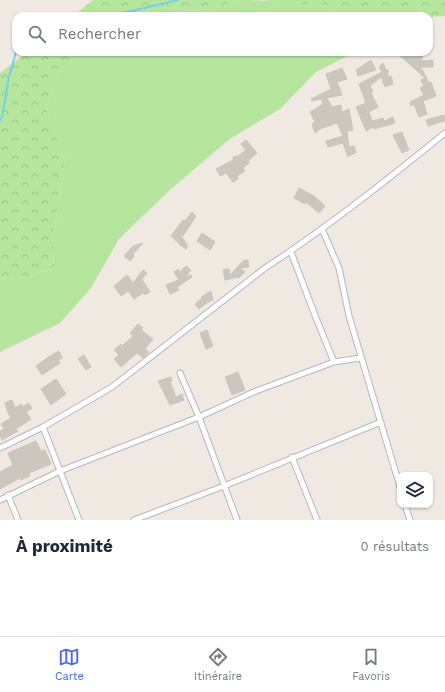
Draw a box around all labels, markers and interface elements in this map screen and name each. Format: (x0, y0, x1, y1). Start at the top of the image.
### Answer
search box (12, 12, 433, 56)
icon: search (26, 23, 48, 45)
text: Rechercher (58, 25, 141, 43)
map controls (397, 472, 433, 508)
button: layers (397, 472, 433, 508)
text: À proximité (16, 536, 113, 556)
text: 0 résultats (360, 539, 429, 554)
tab: Carte (55, 646, 84, 683)
tab: Itinéraire (194, 646, 242, 683)
tab: Favoris (352, 646, 390, 683)

